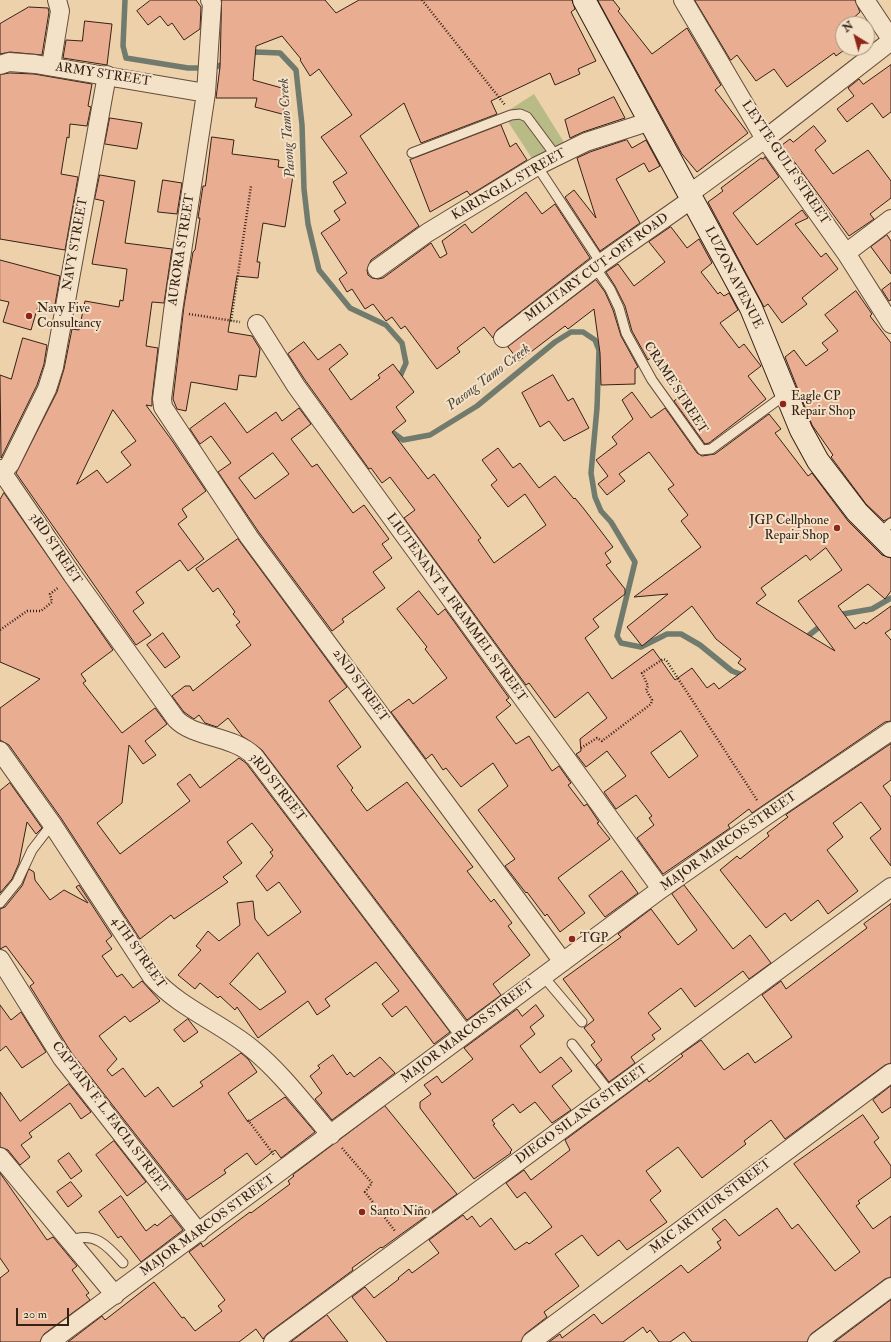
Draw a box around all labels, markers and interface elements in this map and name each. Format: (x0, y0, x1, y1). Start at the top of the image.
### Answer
north arrow (835, 16, 875, 56)
text: N (840, 19, 856, 35)
street label: ARMY STREET (54, 60, 152, 90)
water label: Pasong Tamo Creek (276, 77, 300, 179)
street label: LEYTE GULF STREET (738, 98, 832, 228)
street label: KARINGAL STREET (449, 146, 569, 224)
street label: AURORA STREET (165, 193, 199, 307)
street label: NAVY STREET (60, 196, 92, 292)
street label: MILITARY CUT-OFF ROAD (522, 211, 672, 325)
street label: LUZON AVENUE (701, 224, 765, 332)
place label: Navy Five Consultancy (37, 301, 101, 332)
marker: Navy Five Consultancy (24, 311, 34, 321)
street label: CRAME STREET (640, 339, 710, 437)
water label: Pasong Tamo Creek (444, 341, 534, 415)
place label: Eagle CP Repair Shop (791, 389, 855, 420)
marker: Eagle CP Repair Shop (778, 399, 788, 409)
street label: 3RD STREET (26, 511, 84, 587)
street label: LIUTENANT A. FRAMMEL STREET (382, 511, 530, 705)
place label: JGP Cellphone Repair Shop (749, 513, 829, 544)
marker: JGP Cellphone Repair Shop (832, 523, 842, 533)
street label: 2ND STREET (328, 647, 392, 725)
street label: 3RD STREET (246, 751, 308, 825)
street label: MAJOR MARCOS STREET (658, 789, 800, 895)
street label: 4TH STREET (107, 914, 169, 992)
place label: TGP (580, 931, 608, 947)
marker: TGP (567, 934, 577, 944)
street label: MAJOR MARCOS STREET (398, 977, 538, 1087)
street label: CAPTAIN F. L. FACIA STREET (48, 1039, 172, 1197)
street label: DIEGO SILANG STREET (513, 1062, 651, 1168)
street label: MAC ARTHUR STREET (647, 1156, 775, 1258)
street label: MAJOR MARCOS STREET (138, 1172, 278, 1280)
place label: Santo Niño (370, 1204, 430, 1220)
marker: Santo Niño (357, 1207, 367, 1217)
scale bar (18, 1300, 71, 1326)
text: 20 m (23, 1307, 47, 1322)

